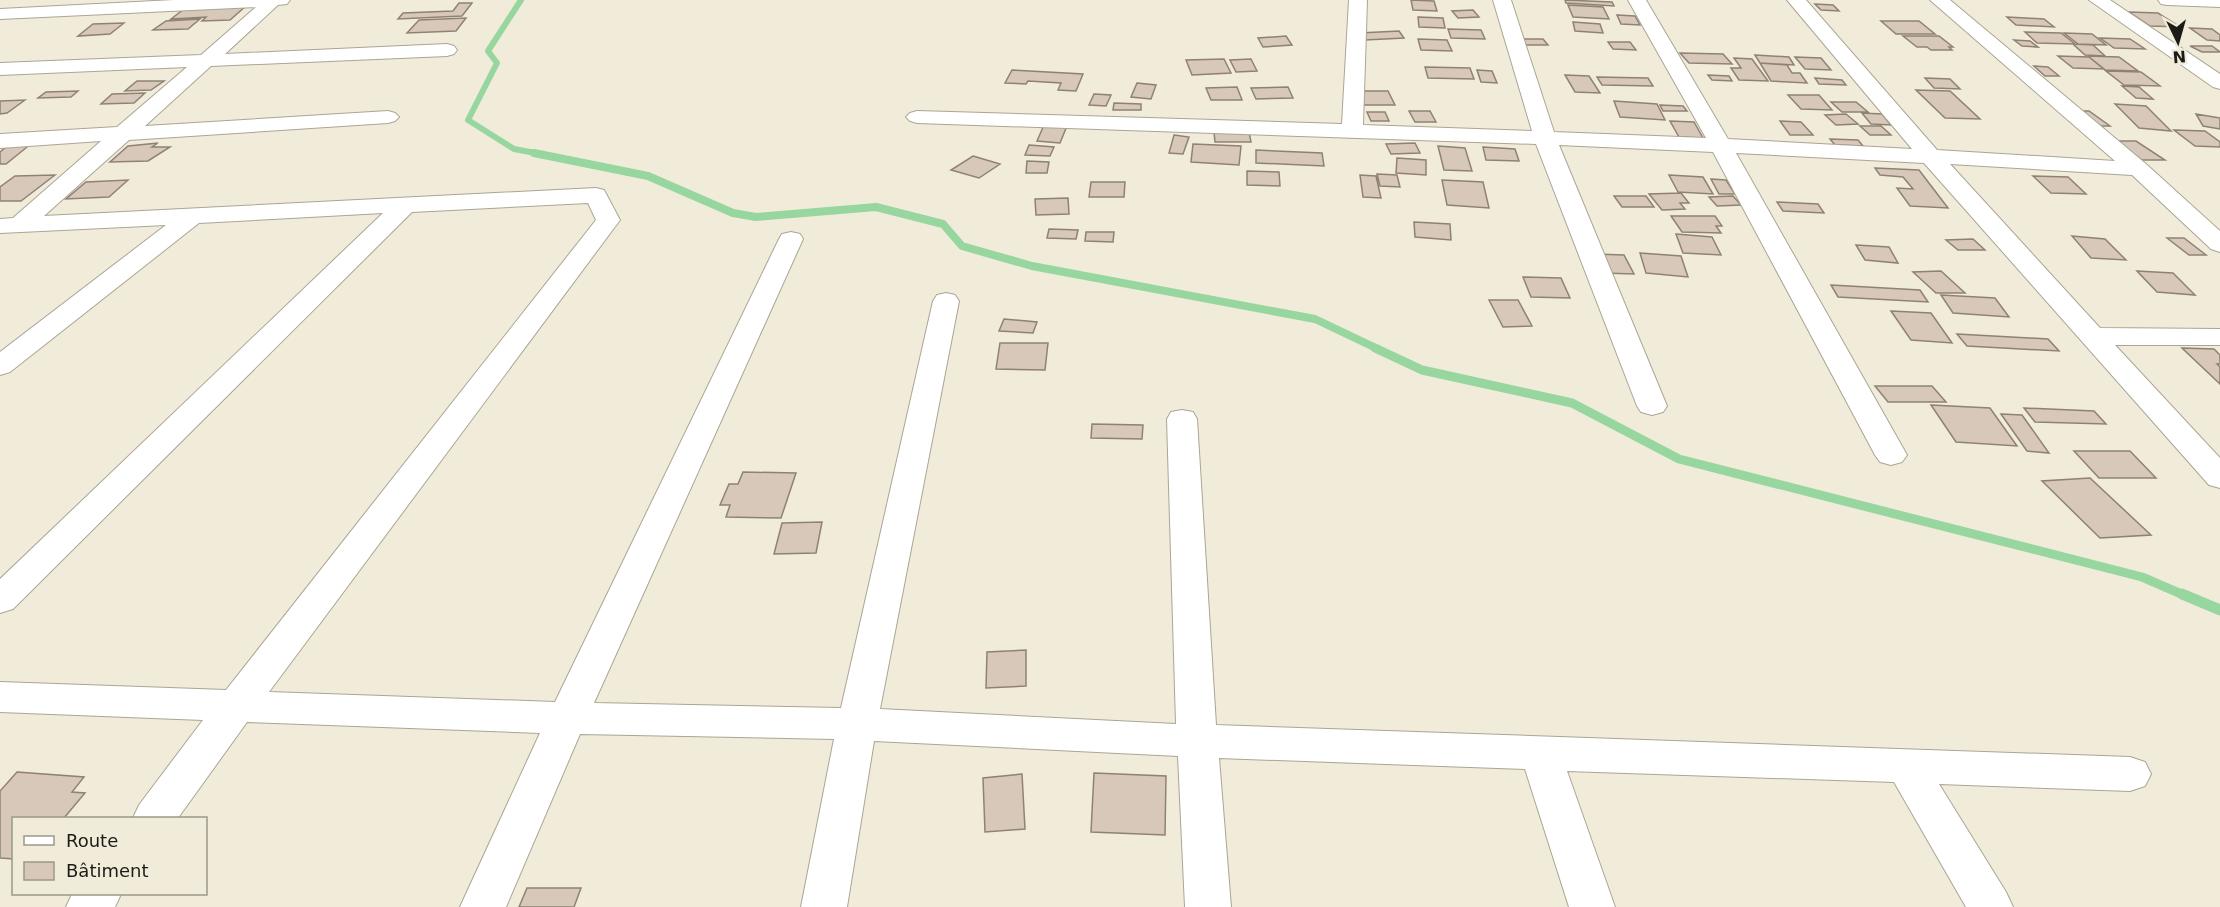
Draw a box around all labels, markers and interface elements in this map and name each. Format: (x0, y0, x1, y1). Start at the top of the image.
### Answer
north arrow (2148, 12, 2208, 72)
text: N (2172, 46, 2187, 66)
legend (12, 817, 207, 895)
text: Route (66, 830, 118, 851)
text: Bâtiment (66, 860, 149, 881)

